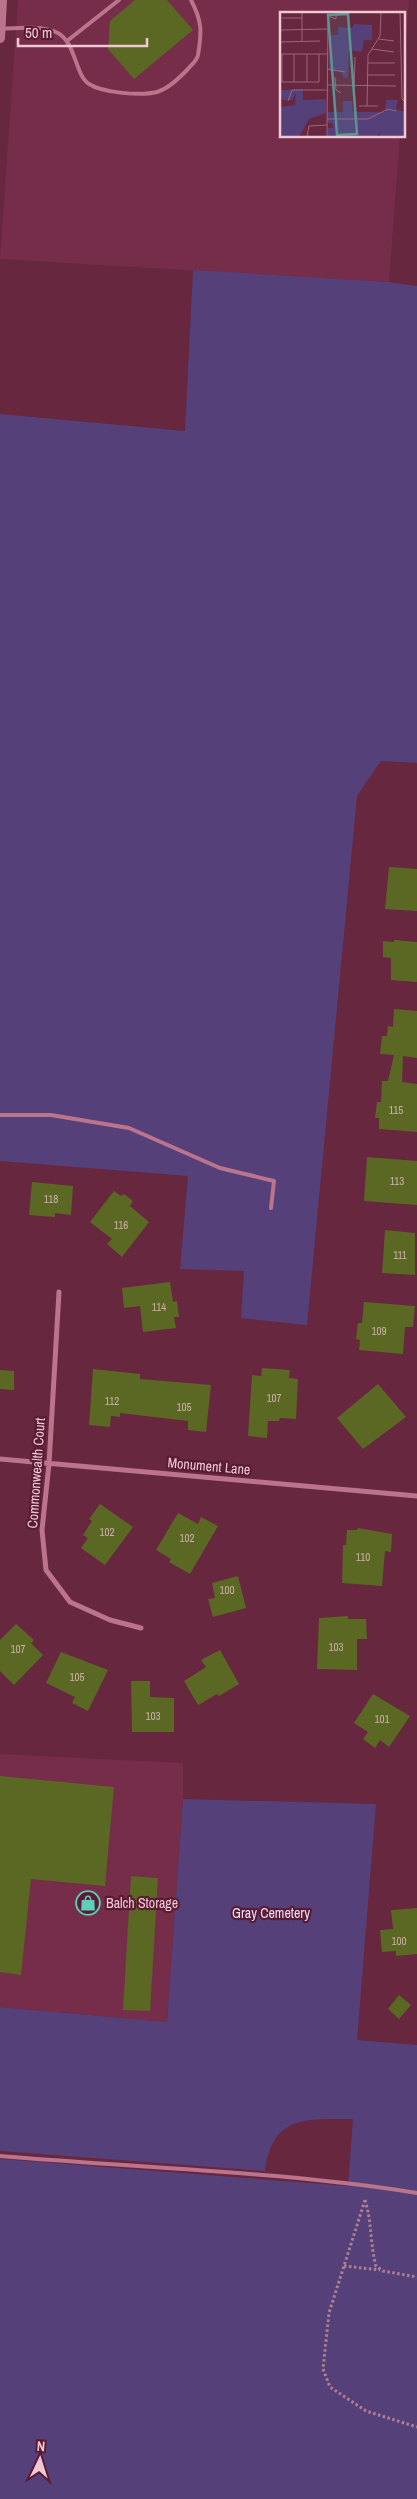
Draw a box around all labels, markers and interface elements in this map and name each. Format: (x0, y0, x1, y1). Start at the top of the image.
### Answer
inset map (280, 12, 404, 138)
scale bar (18, 15, 146, 47)
text: 50 m (25, 22, 52, 43)
house number: 115 (389, 1103, 403, 1117)
house number: 113 (390, 1174, 404, 1188)
house number: 118 (44, 1192, 58, 1206)
house number: 116 (114, 1218, 128, 1232)
house number: 111 (393, 1248, 407, 1262)
house number: 114 (152, 1300, 166, 1314)
house number: 109 (371, 1324, 387, 1338)
house number: 107 (266, 1391, 282, 1405)
house number: 112 (105, 1394, 119, 1408)
house number: 105 (176, 1400, 192, 1414)
street label: Commonwealth Court (23, 1417, 49, 1529)
street label: Monument Lane (167, 1453, 251, 1479)
house number: 102 (99, 1525, 115, 1539)
house number: 102 (179, 1531, 195, 1545)
house number: 110 (356, 1550, 370, 1564)
house number: 100 (219, 1583, 235, 1597)
house number: 103 (328, 1640, 344, 1654)
house number: 107 (10, 1642, 26, 1656)
house number: 105 (69, 1670, 85, 1684)
house number: 103 (145, 1709, 161, 1723)
house number: 101 (374, 1712, 390, 1726)
shop icon: Balch Storage (75, 1890, 101, 1916)
place label: Balch Storage (106, 1894, 178, 1912)
park label: Gray Cemetery (232, 1904, 310, 1922)
house number: 100 (391, 1934, 407, 1948)
north arrow (15, 2434, 65, 2484)
text: N (36, 2437, 46, 2455)

